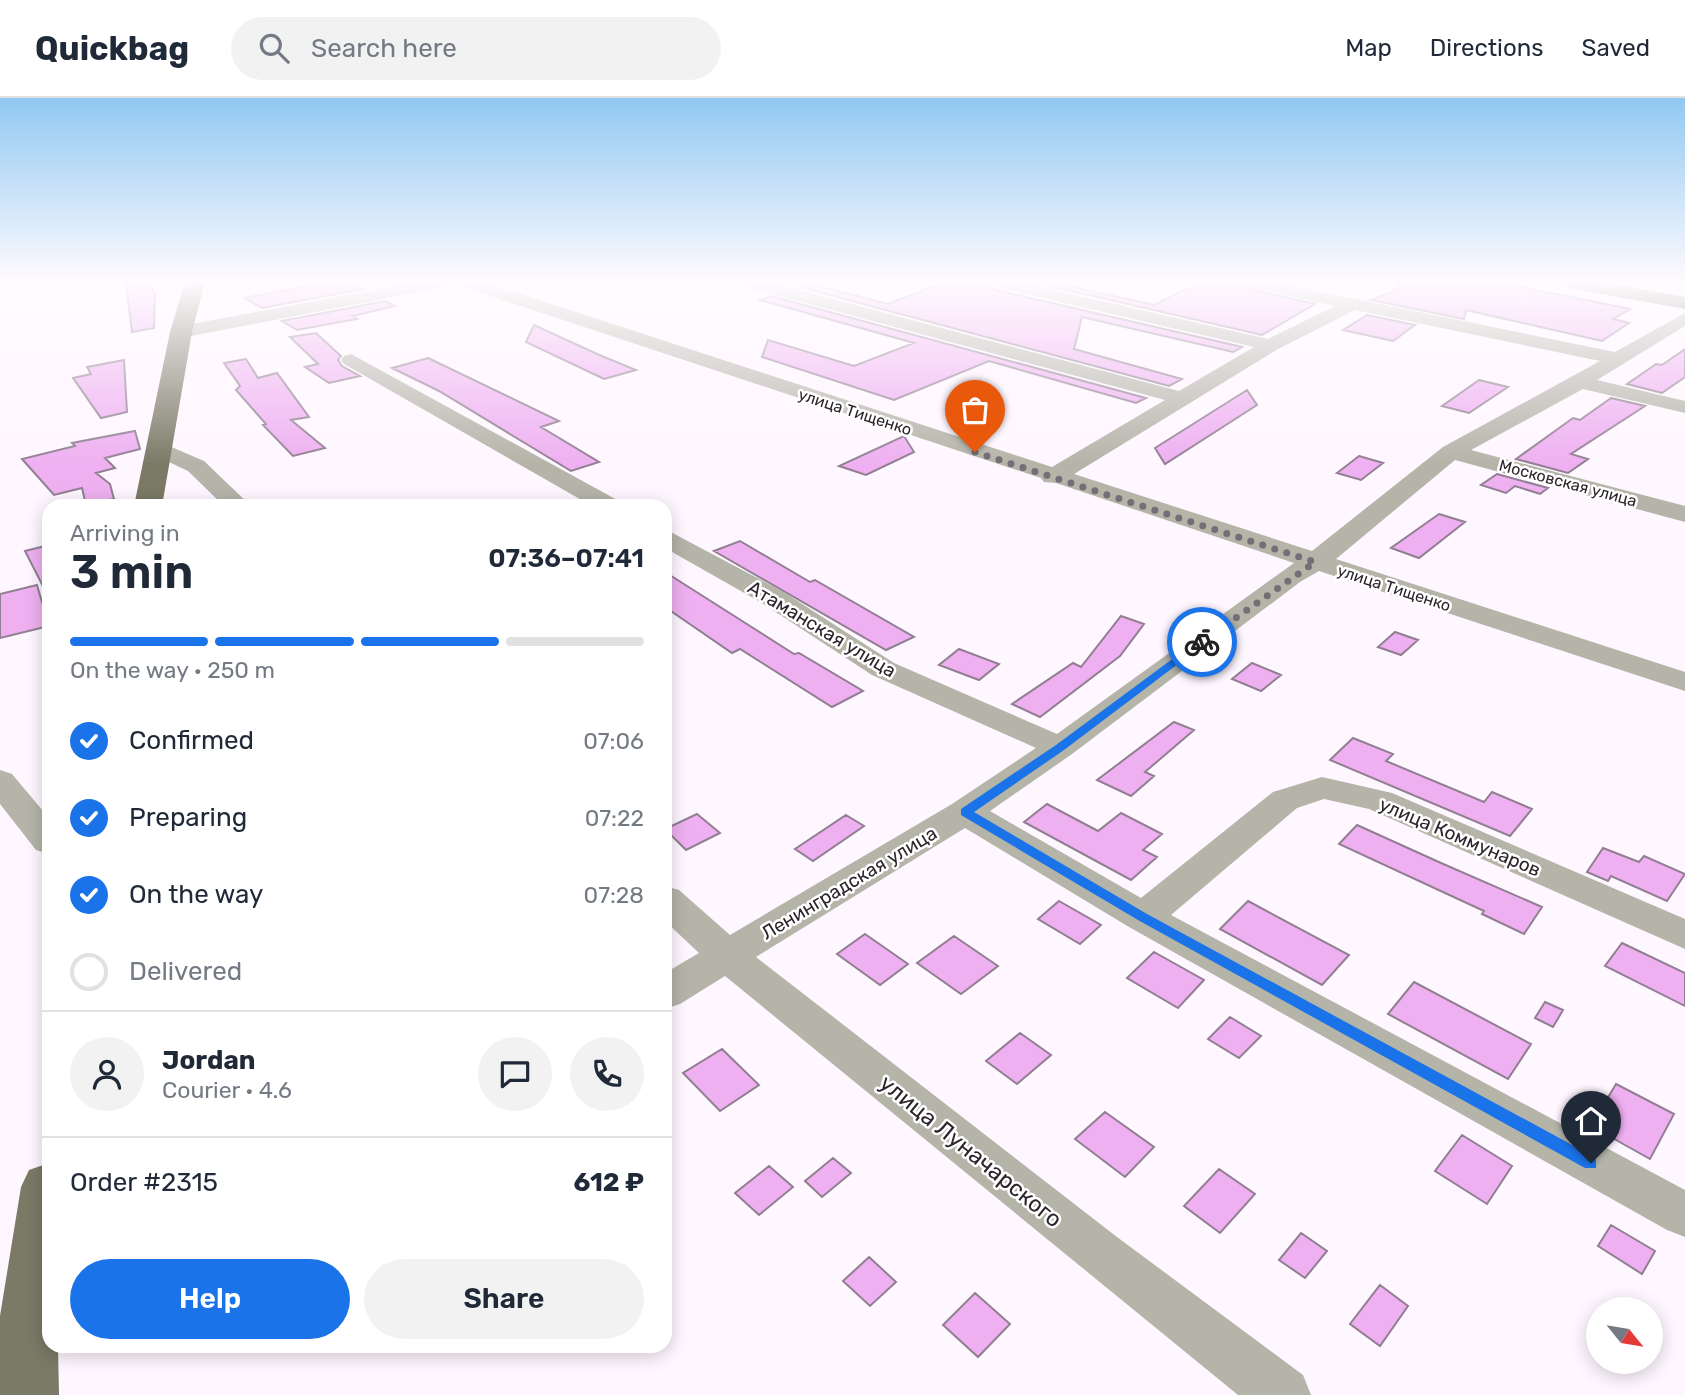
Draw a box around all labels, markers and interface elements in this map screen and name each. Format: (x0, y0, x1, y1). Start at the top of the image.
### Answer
search box (231, 17, 721, 80)
text: Quickbag (35, 29, 189, 68)
icon: search (255, 29, 293, 67)
text: Search here (311, 33, 457, 64)
text: Map (1345, 34, 1392, 62)
text: Directions (1430, 34, 1543, 62)
text: Saved (1581, 34, 1650, 62)
pin (945, 380, 1005, 452)
street label: улица Тищенко (796, 385, 914, 439)
icon: bag (956, 391, 994, 429)
street label: Московская улица (1497, 455, 1639, 511)
text: Arriving in (70, 519, 180, 547)
text: 07:36–07:41 (488, 543, 644, 574)
text: 3 min (70, 545, 193, 600)
street label: улица Тищенко (1335, 561, 1453, 615)
street label: Атаманская улица (744, 576, 900, 682)
courier (1167, 607, 1237, 677)
icon: bike (1183, 623, 1221, 661)
text: On the way · 250 m (70, 656, 275, 684)
icon: check (70, 722, 108, 760)
text: Confirmed (129, 725, 254, 756)
text: 07:06 (583, 727, 644, 755)
street label: улица Коммунаров (1376, 793, 1544, 881)
icon: check (70, 799, 108, 837)
text: Preparing (129, 802, 247, 833)
text: 07:22 (585, 804, 644, 832)
street label: Ленинградская улица (757, 821, 941, 945)
icon: check (70, 876, 108, 914)
text: On the way (129, 879, 263, 910)
text: 07:28 (584, 881, 644, 909)
text: Delivered (129, 956, 242, 987)
button: person (70, 1037, 144, 1111)
button: chat (478, 1037, 552, 1111)
button: phone (570, 1037, 644, 1111)
text: Jordan (162, 1045, 255, 1076)
street label: улица Луначарского (874, 1069, 1068, 1233)
text: Courier · 4.6 (162, 1076, 292, 1104)
pin (1561, 1091, 1621, 1163)
icon: home (1572, 1102, 1610, 1140)
text: Order #2315 (70, 1167, 218, 1198)
text: 612 ₽ (574, 1167, 644, 1198)
button: Help (70, 1259, 350, 1339)
button: Share (364, 1259, 644, 1339)
north arrow (1586, 1297, 1662, 1374)
map controls (1586, 1297, 1663, 1374)

